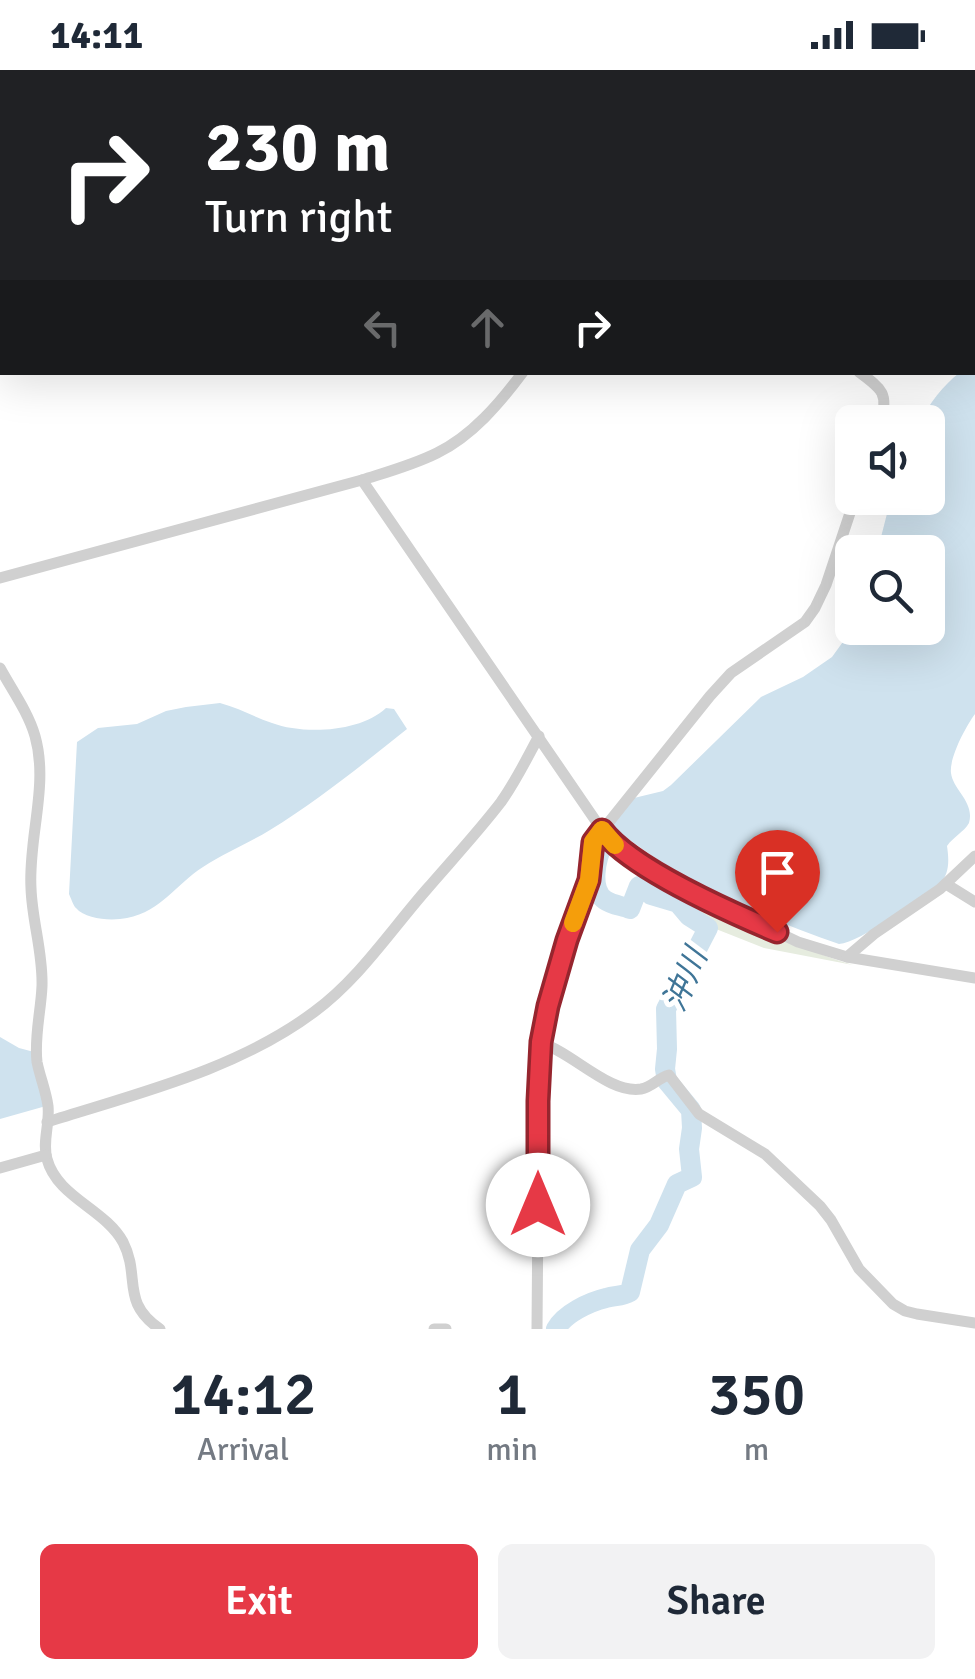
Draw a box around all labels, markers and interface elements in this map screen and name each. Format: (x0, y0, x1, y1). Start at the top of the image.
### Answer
text: 14:11 (50, 12, 143, 59)
text: 230 m (205, 104, 390, 190)
icon: right (40, 110, 170, 240)
text: Turn right (205, 190, 393, 245)
icon: left (355, 300, 410, 355)
icon: ahead (460, 300, 515, 355)
icon: right (565, 300, 620, 355)
map controls (835, 405, 945, 645)
button: sound (835, 405, 945, 515)
button: search (835, 535, 945, 645)
pin (735, 830, 820, 933)
icon: arrive (750, 845, 805, 900)
water label: 沖川 (655, 940, 717, 1017)
position arrow (486, 1153, 590, 1257)
text: 14:12 (170, 1358, 316, 1432)
text: 1 (496, 1358, 528, 1432)
text: 350 (708, 1358, 805, 1432)
text: Arrival (197, 1430, 289, 1469)
text: min (486, 1430, 538, 1469)
text: m (744, 1430, 769, 1469)
button: Exit (40, 1544, 478, 1659)
button: Share (498, 1544, 935, 1659)

